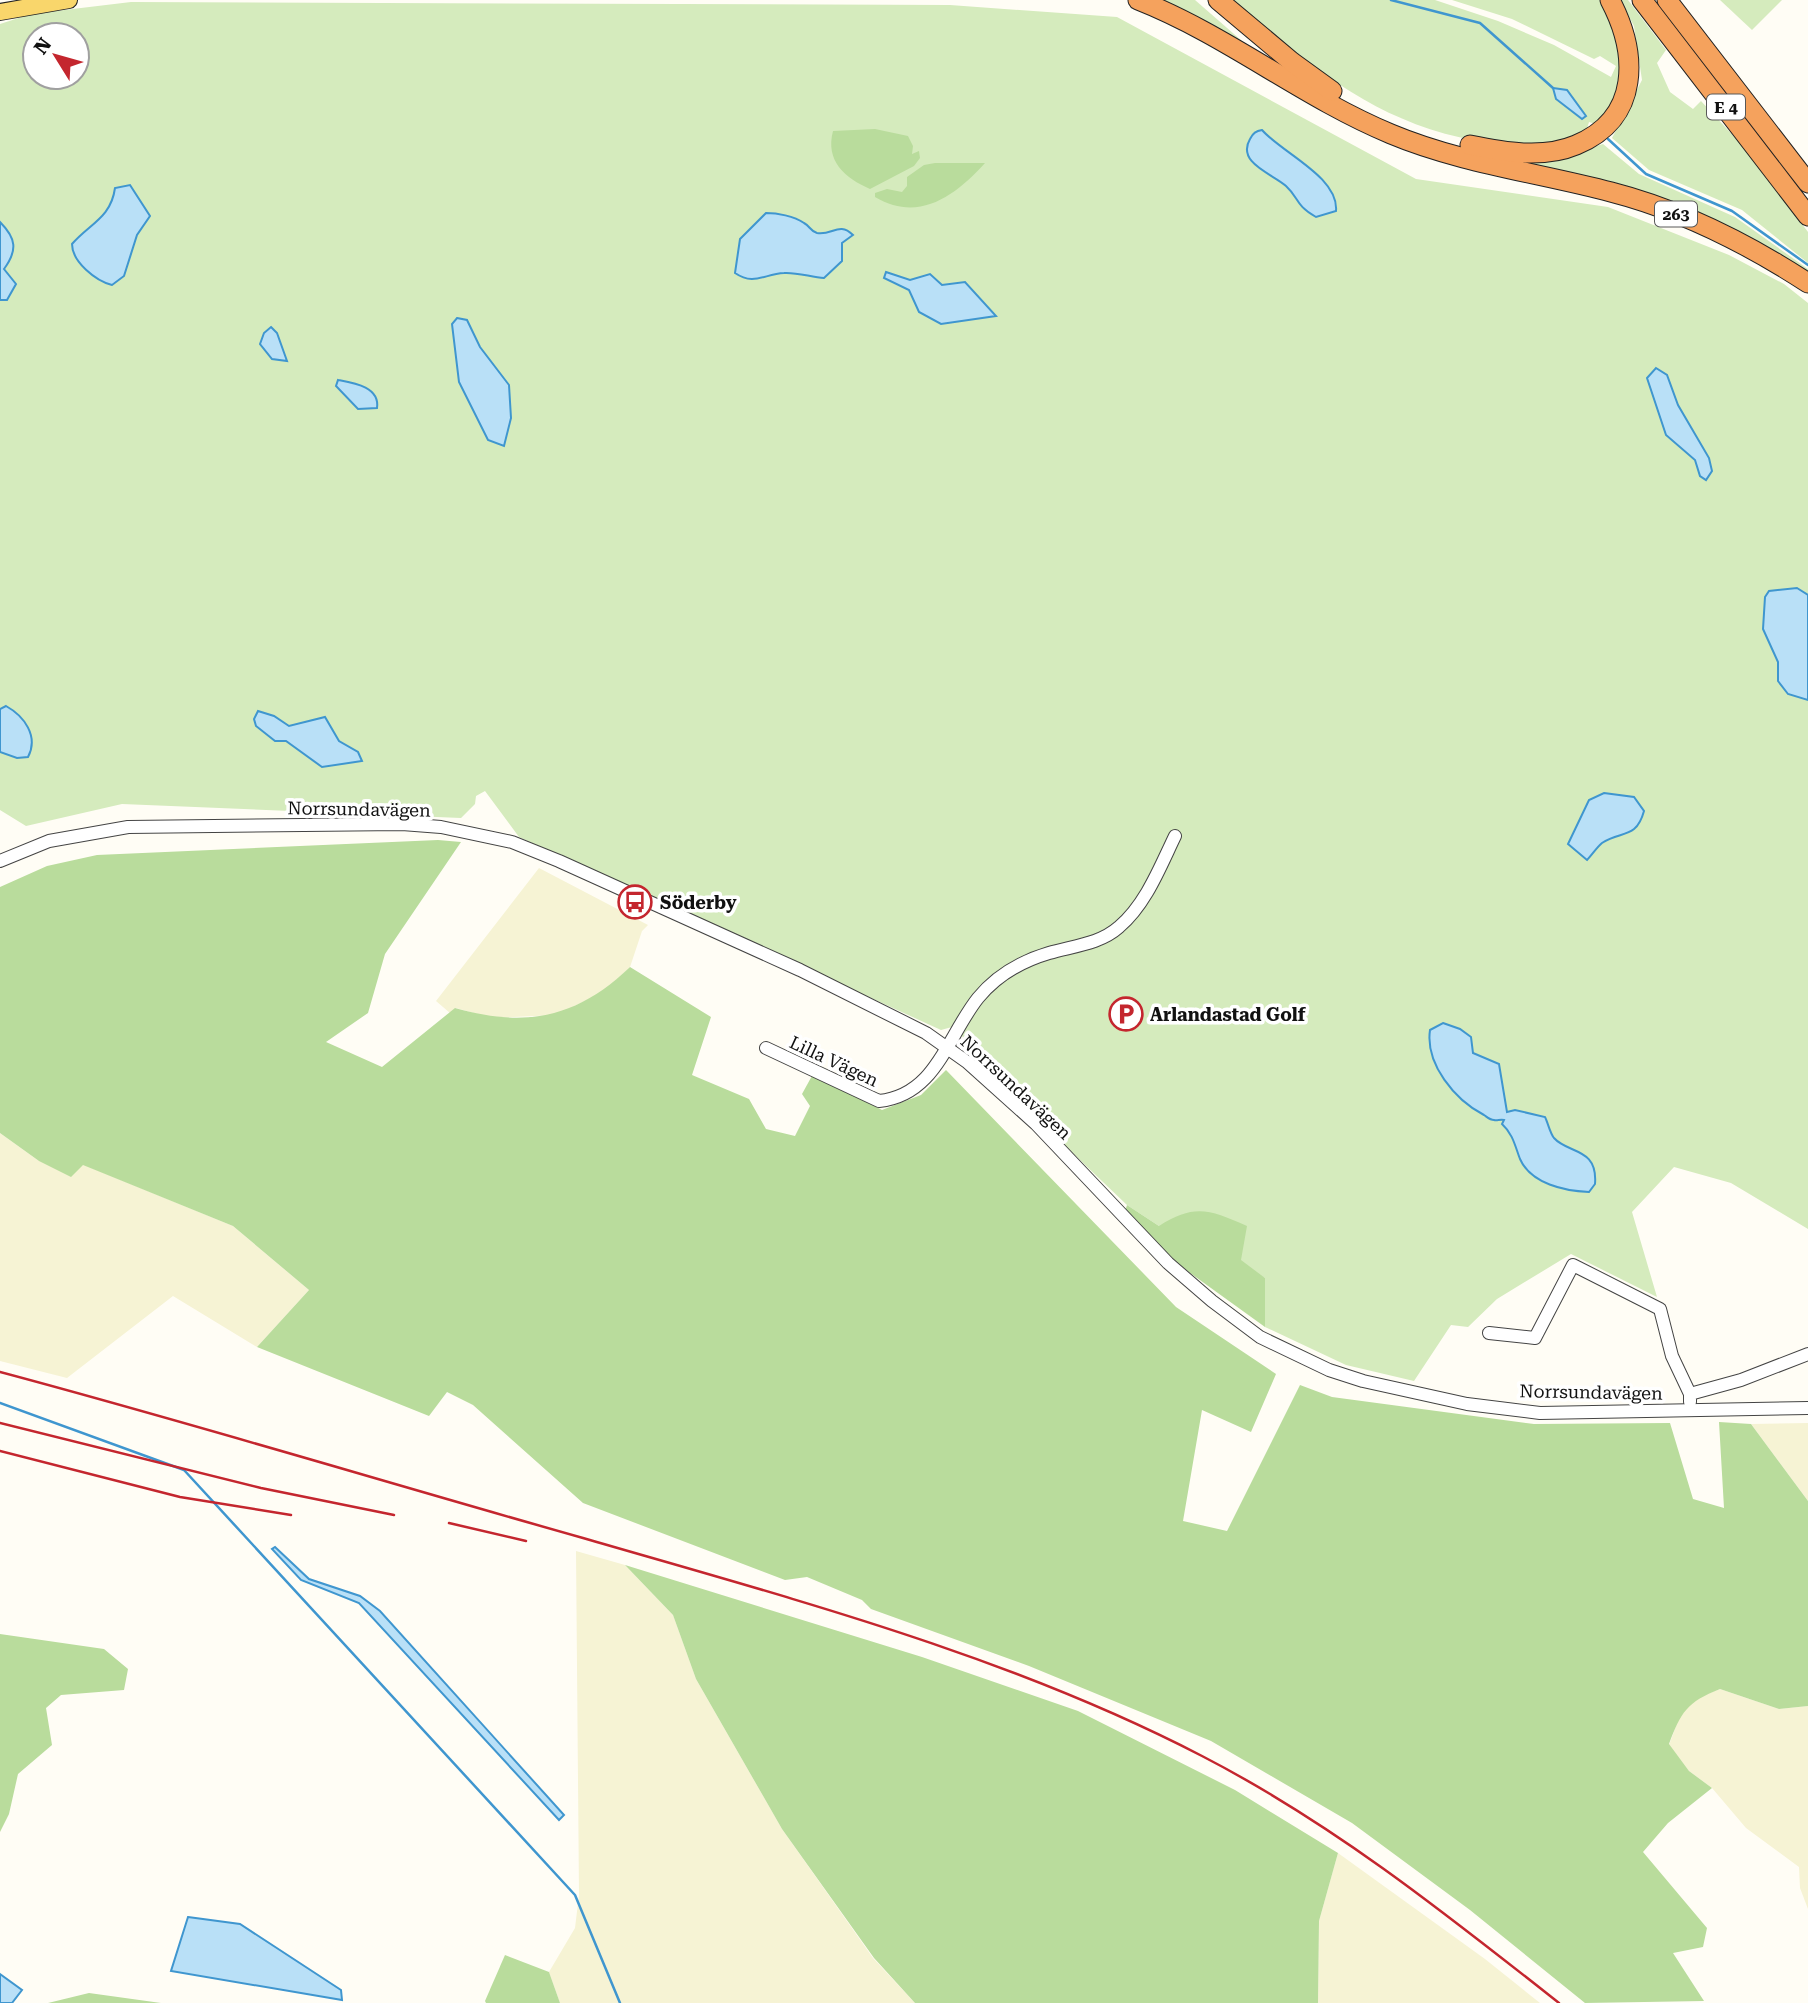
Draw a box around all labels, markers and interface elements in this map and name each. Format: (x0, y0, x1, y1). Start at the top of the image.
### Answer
north arrow (21, 21, 91, 91)
text: N (29, 33, 57, 59)
road number: E 4 (1707, 94, 1745, 120)
road number: 263 (1655, 202, 1697, 227)
street label: Norrsundavägen (287, 797, 431, 821)
bus stop icon: Söderby (616, 883, 654, 921)
place label: Söderby (660, 892, 737, 913)
parking icon: Arlandastad Golf (1107, 995, 1145, 1033)
place label: Arlandastad Golf (1150, 1004, 1307, 1025)
street label: Norrsundavägen (956, 1030, 1076, 1144)
street label: Lilla Vägen (786, 1031, 882, 1091)
street label: Norrsundavägen (1519, 1380, 1663, 1404)

